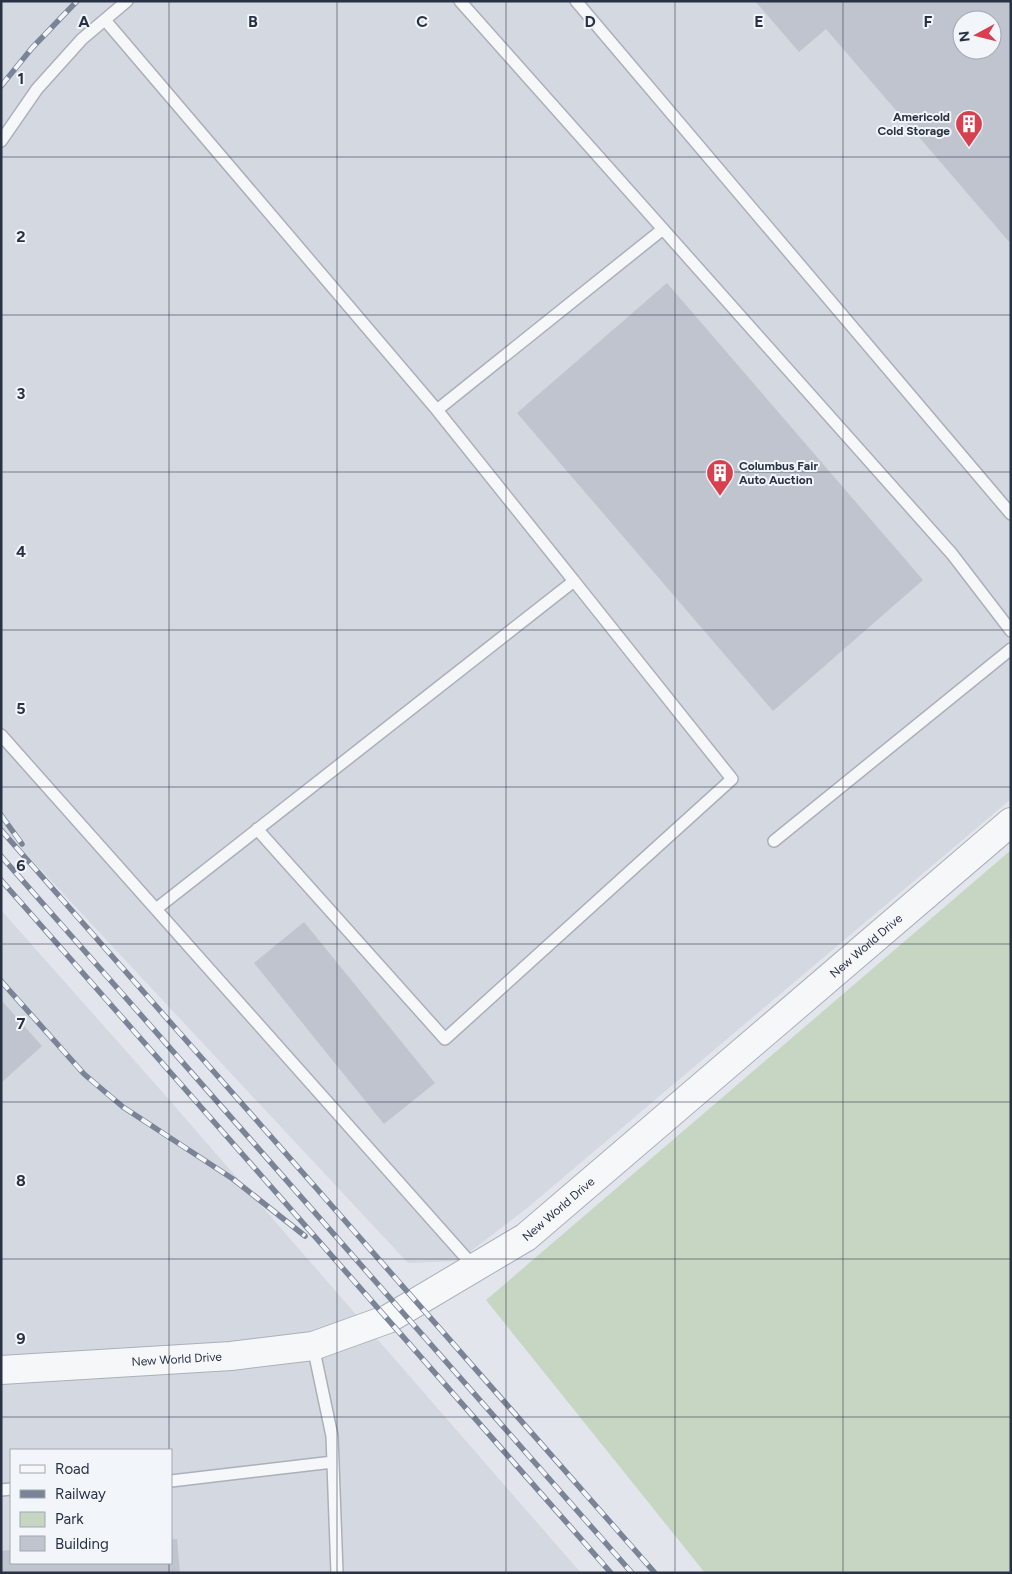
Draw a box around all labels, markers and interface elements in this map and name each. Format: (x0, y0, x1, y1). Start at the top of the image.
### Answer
north arrow (952, 10, 1002, 60)
text: A (78, 12, 90, 31)
text: B (248, 12, 258, 31)
text: C (416, 12, 428, 31)
text: D (584, 12, 596, 31)
text: E (754, 12, 764, 31)
text: F (924, 12, 933, 31)
text: N (955, 30, 974, 43)
text: 1 (18, 69, 24, 88)
building icon: Americold Cold Storage (954, 109, 984, 148)
place label: Americold Cold Storage (878, 110, 950, 138)
text: 2 (16, 227, 26, 246)
text: 3 (17, 384, 26, 403)
building icon: Columbus Fair Auto Auction (705, 458, 735, 497)
place label: Columbus Fair Auto Auction (739, 459, 818, 487)
text: 4 (16, 542, 26, 561)
text: 5 (16, 699, 26, 718)
text: 6 (16, 856, 26, 875)
street label: New World Drive (827, 911, 906, 981)
text: 7 (17, 1014, 26, 1033)
text: 8 (16, 1171, 26, 1190)
street label: New World Drive (519, 1174, 598, 1244)
text: 9 (16, 1329, 26, 1348)
street label: New World Drive (131, 1350, 223, 1369)
legend (10, 1449, 172, 1564)
text: Road (55, 1460, 90, 1478)
text: Railway (55, 1485, 106, 1503)
text: Park (55, 1510, 84, 1528)
text: Building (55, 1535, 109, 1553)

